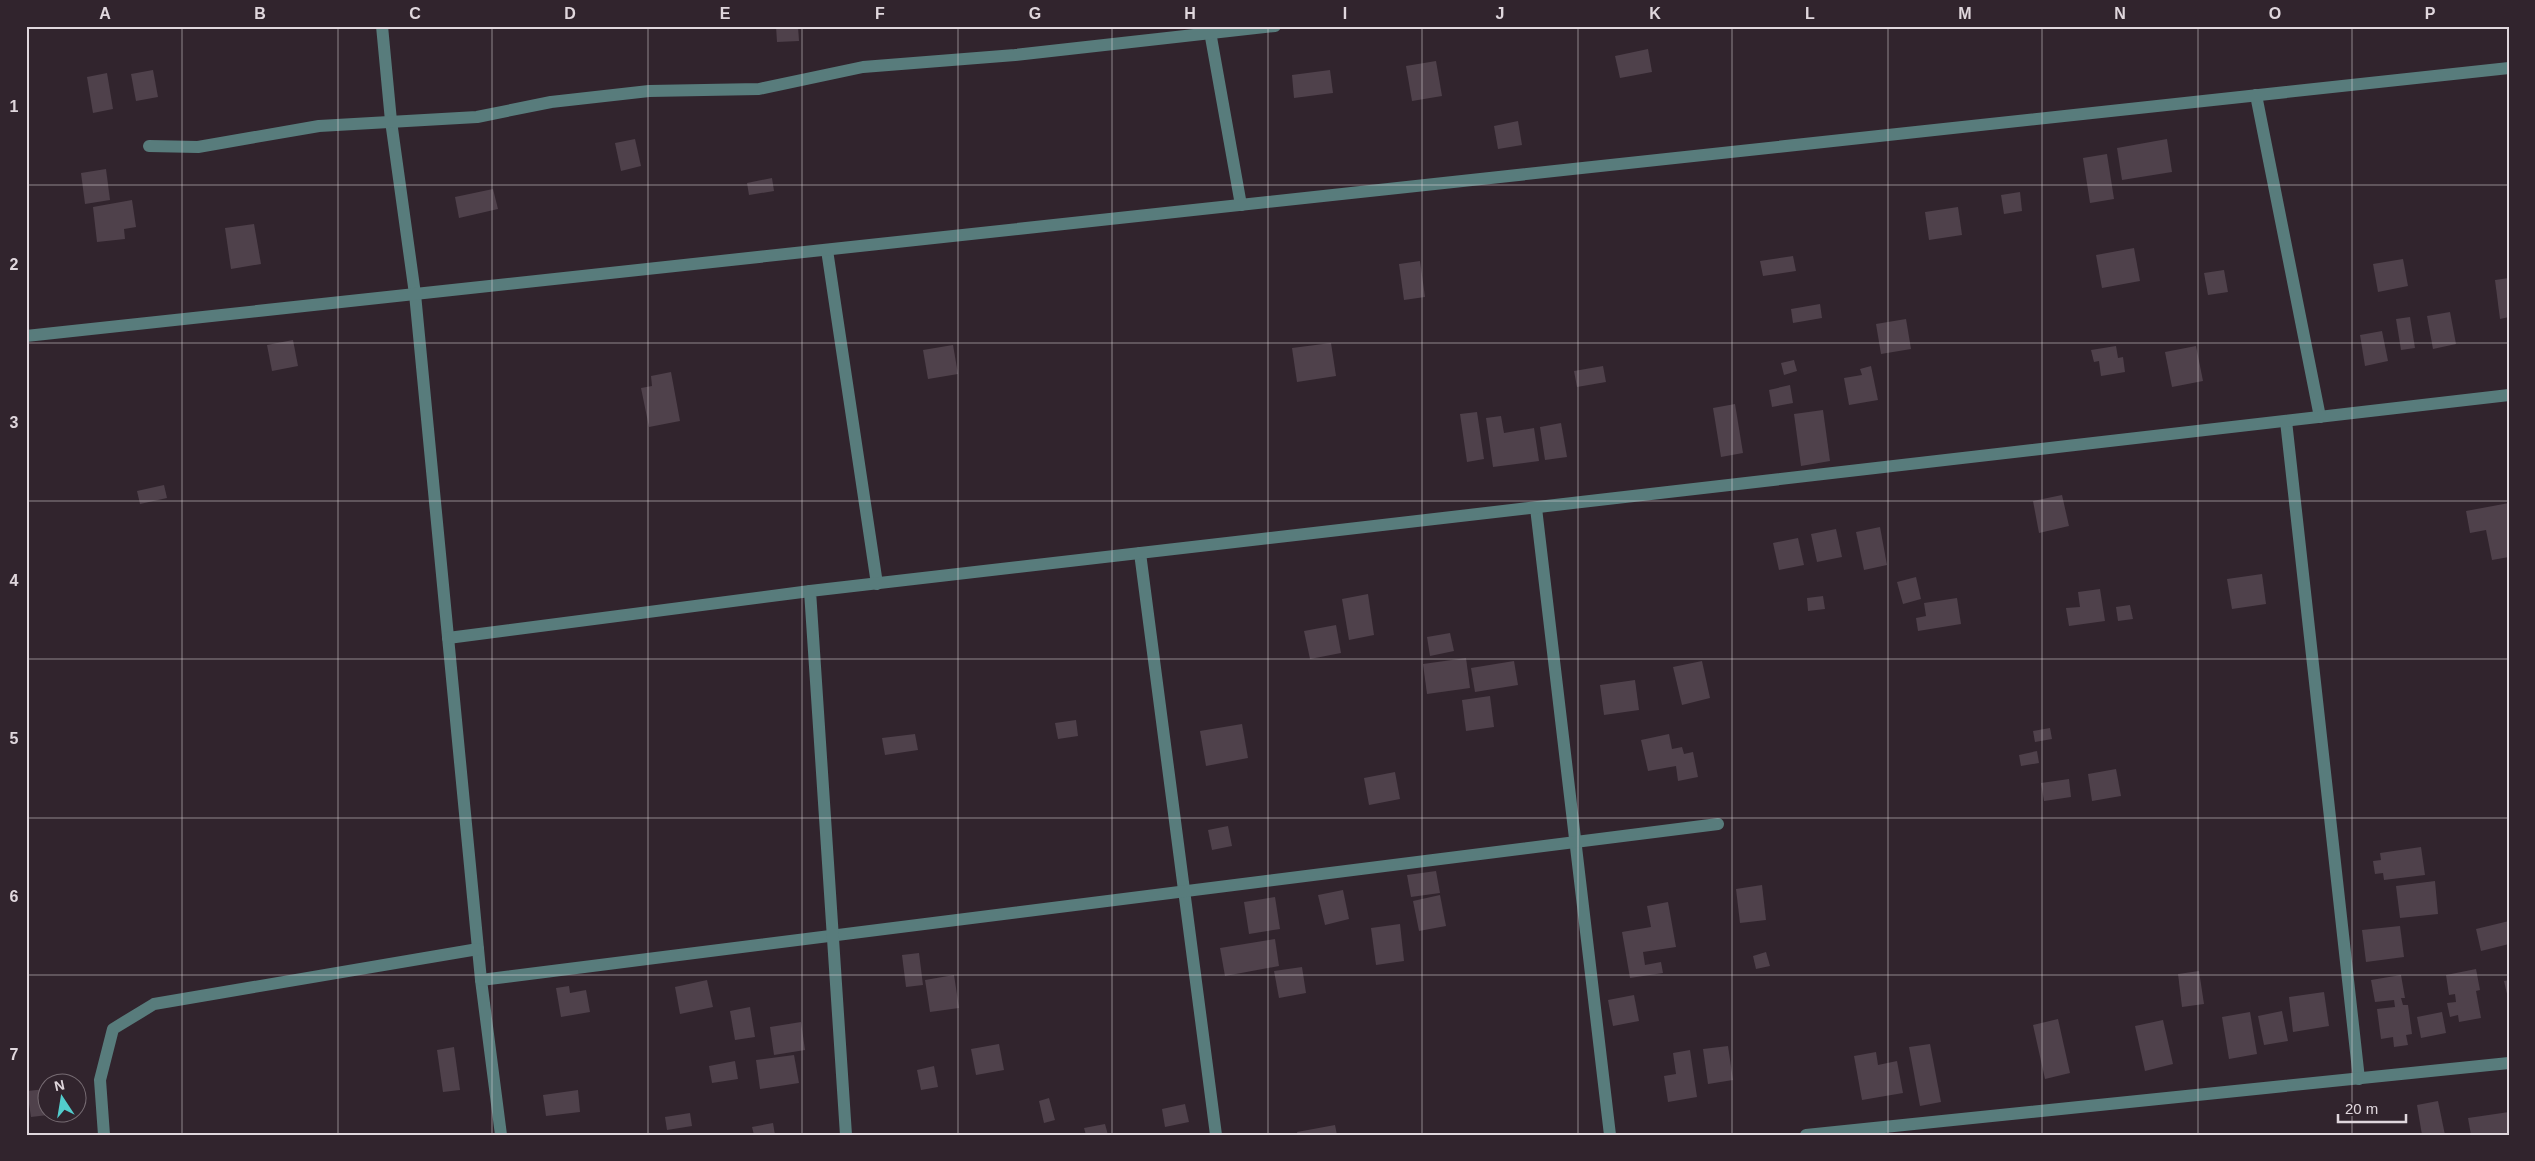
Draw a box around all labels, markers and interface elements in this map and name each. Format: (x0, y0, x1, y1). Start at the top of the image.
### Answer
text: A (99, 5, 111, 22)
text: B (254, 5, 266, 22)
text: C (409, 5, 421, 22)
text: D (564, 5, 576, 22)
text: E (720, 5, 731, 22)
text: F (875, 5, 885, 22)
text: G (1029, 5, 1041, 22)
text: H (1184, 5, 1196, 22)
text: I (1343, 5, 1347, 22)
text: J (1496, 5, 1504, 22)
text: K (1649, 5, 1661, 22)
text: L (1805, 5, 1815, 22)
text: M (1958, 5, 1972, 22)
text: N (2114, 5, 2126, 22)
text: O (2269, 5, 2281, 22)
text: P (2425, 5, 2436, 22)
text: 1 (10, 98, 19, 115)
text: 2 (10, 256, 19, 273)
text: 3 (10, 414, 19, 431)
text: 4 (10, 572, 19, 589)
text: 5 (10, 730, 19, 747)
text: 6 (10, 888, 19, 905)
text: 7 (10, 1046, 19, 1063)
north arrow (38, 1074, 88, 1124)
text: N (53, 1076, 66, 1094)
scale bar (2338, 1091, 2405, 1123)
text: 20 m (2345, 1100, 2378, 1117)

